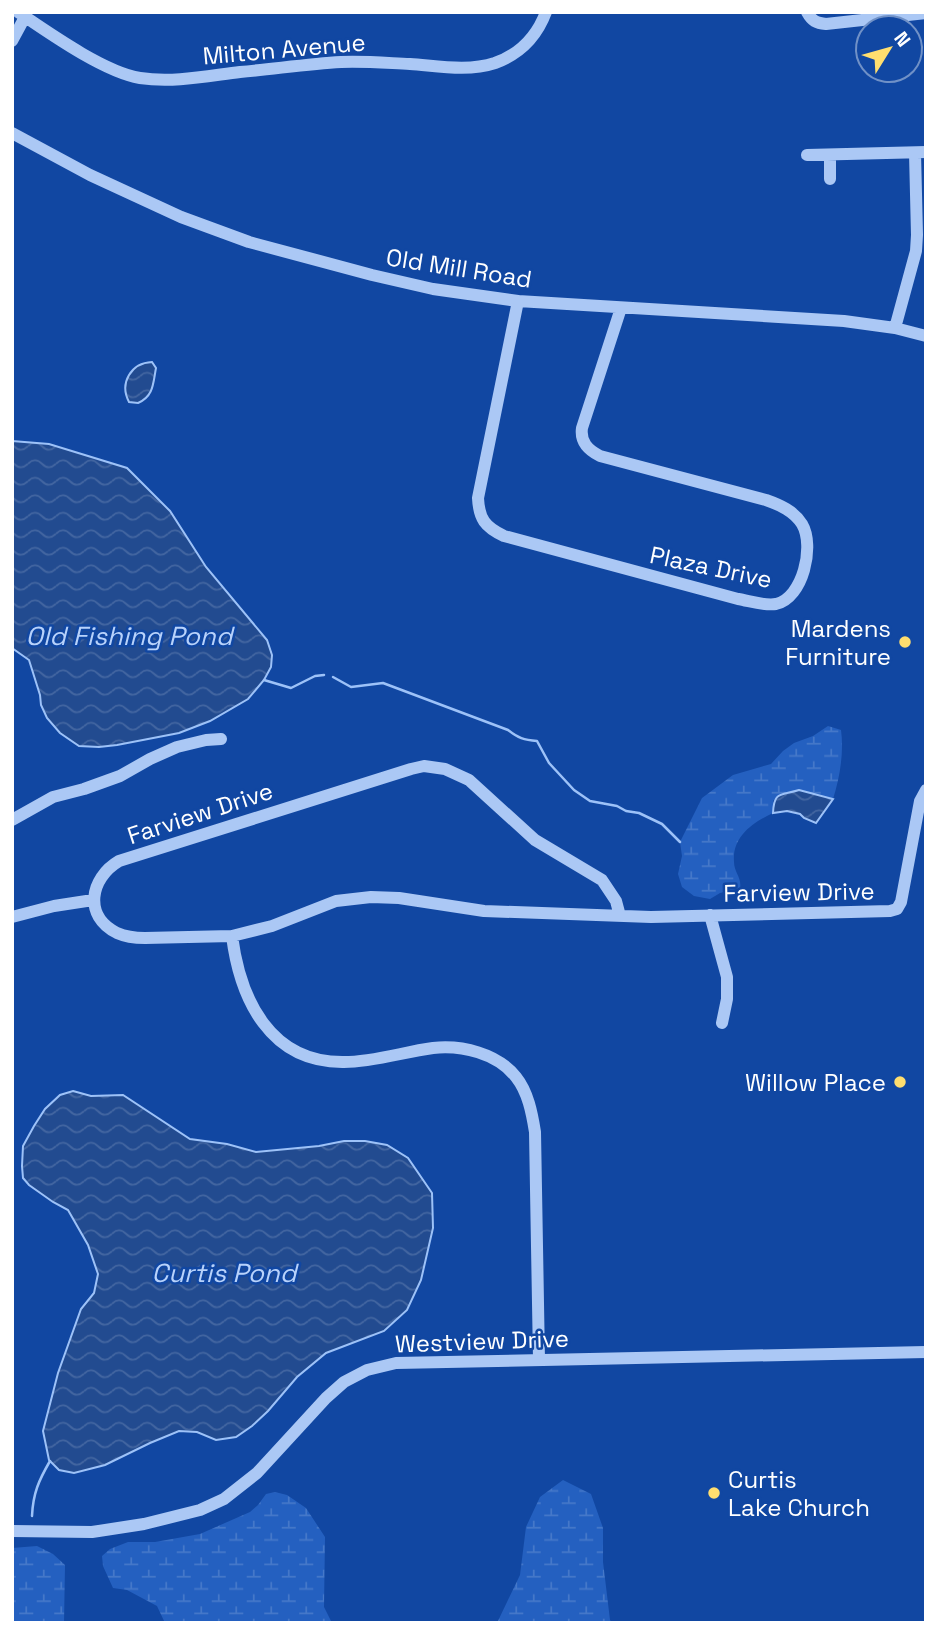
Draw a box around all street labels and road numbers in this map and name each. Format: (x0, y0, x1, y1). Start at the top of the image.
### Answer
street label: Milton Avenue (201, 26, 367, 72)
street label: Old Mill Road (384, 241, 534, 295)
street label: Plaza Drive (647, 539, 775, 595)
street label: Farview Drive (123, 775, 277, 851)
street label: Farview Drive (723, 875, 875, 909)
street label: Westview Drive (395, 1322, 569, 1360)

